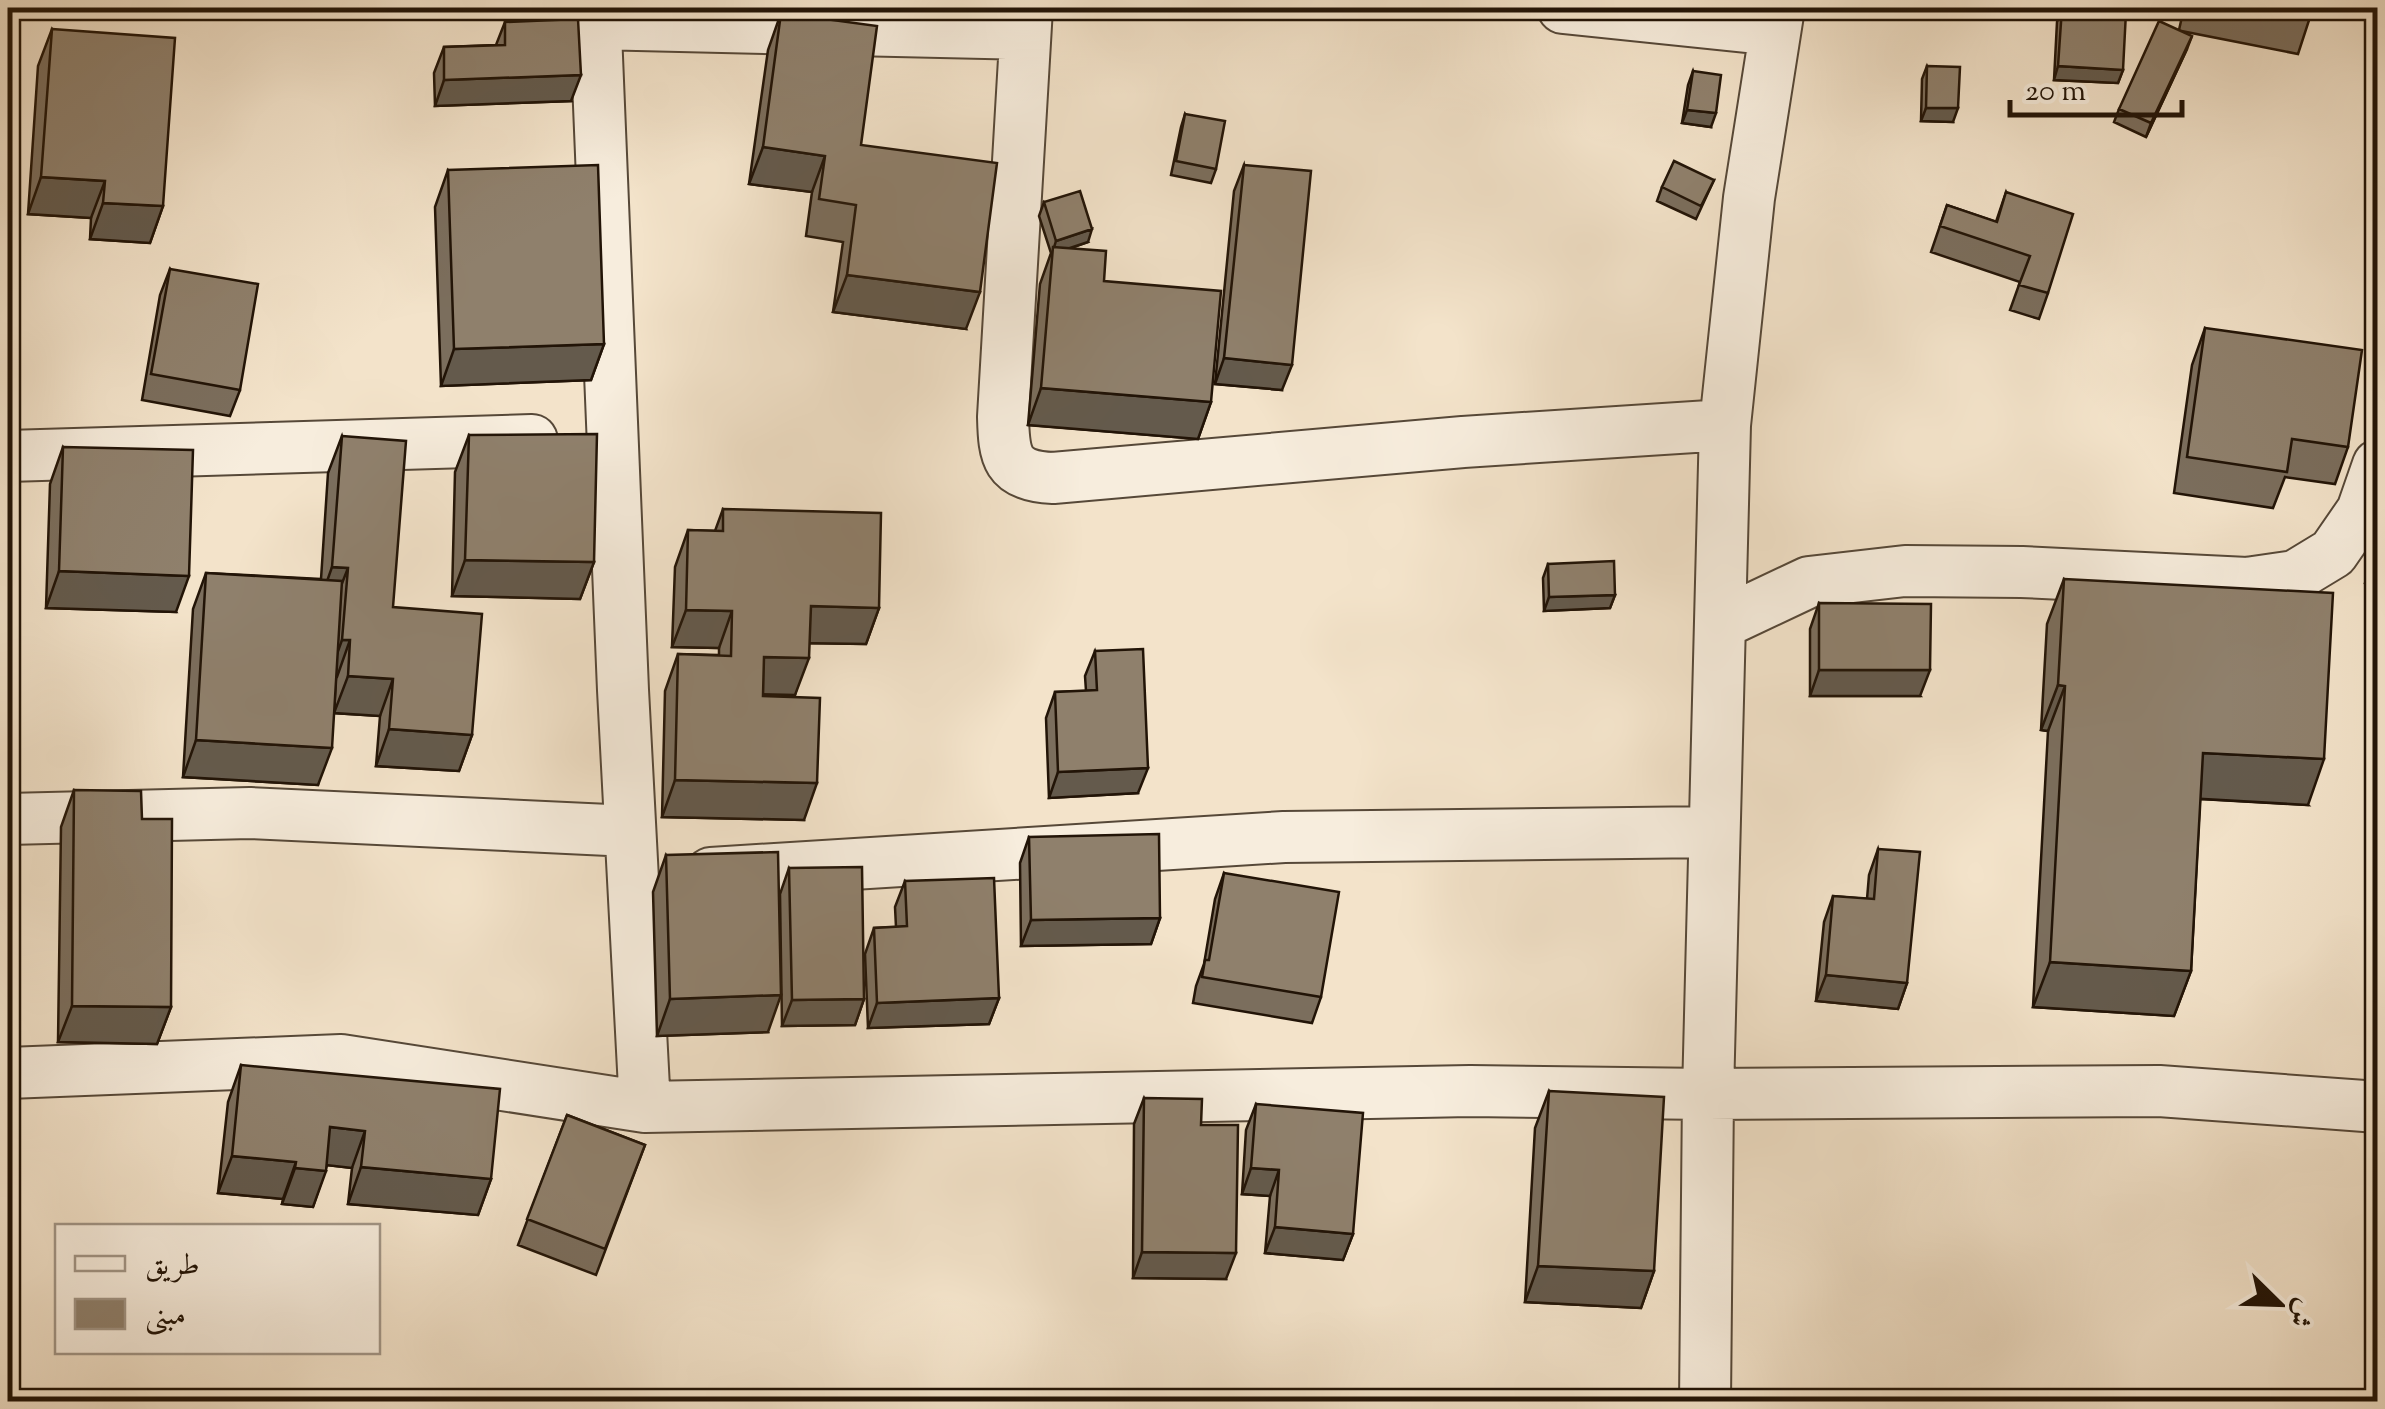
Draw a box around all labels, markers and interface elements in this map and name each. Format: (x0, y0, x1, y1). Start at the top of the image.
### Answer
scale bar (2010, 55, 2182, 117)
text: 20 m (2025, 71, 2086, 114)
legend (55, 1224, 380, 1354)
text: طريق (145, 1245, 200, 1288)
north arrow (2230, 1254, 2330, 1354)
text: ش (2276, 1292, 2324, 1333)
text: مبنى (145, 1295, 186, 1338)

